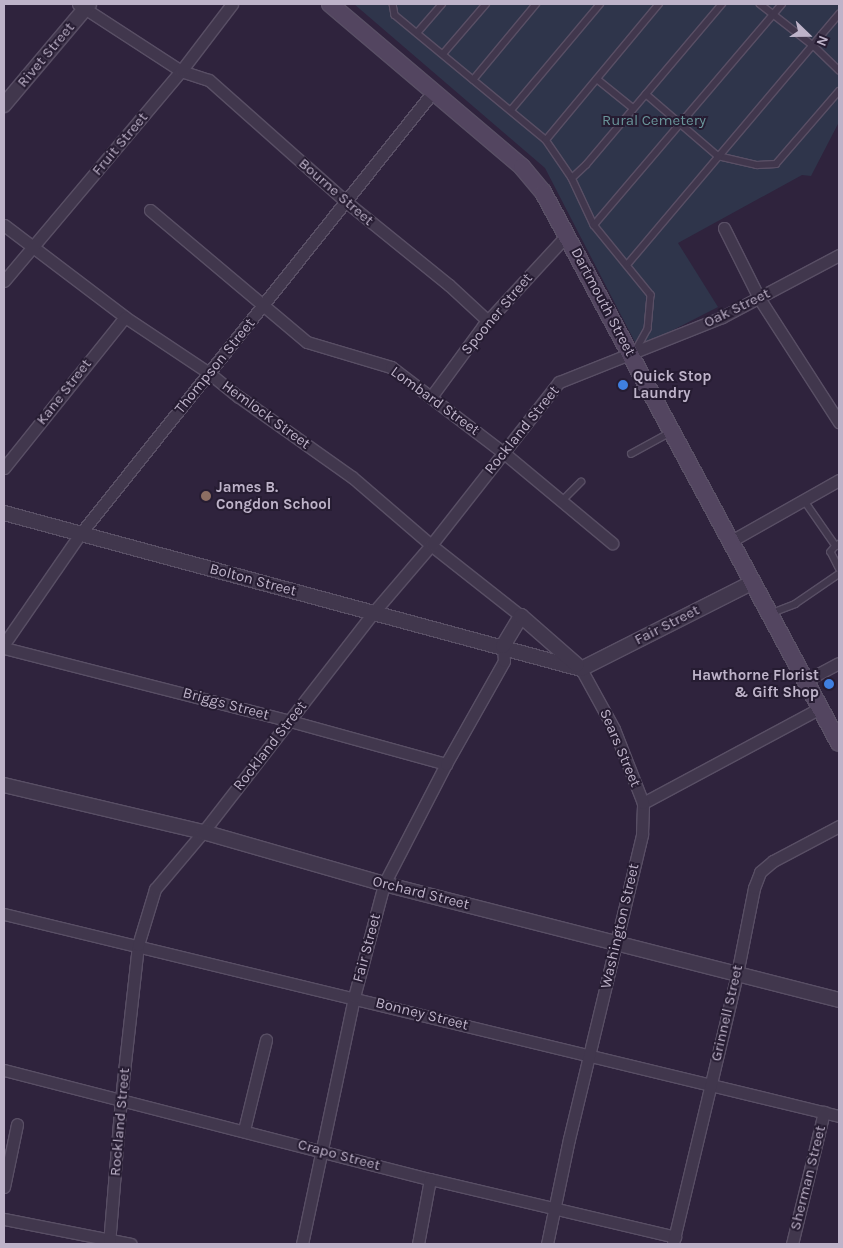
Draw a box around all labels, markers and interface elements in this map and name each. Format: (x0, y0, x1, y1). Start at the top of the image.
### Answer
north arrow (783, 10, 833, 60)
street label: Rivet Street (14, 19, 78, 91)
text: N (813, 33, 832, 49)
street label: Fruit Street (88, 109, 152, 179)
park label: Rural Cemetery (602, 112, 706, 130)
street label: Bourne Street (295, 155, 377, 229)
street label: Dartmouth Street (567, 245, 639, 359)
street label: Spooner Street (458, 269, 536, 359)
street label: Oak Street (701, 284, 773, 332)
street label: Thompson Street (171, 315, 259, 417)
street label: Kane Street (33, 355, 95, 429)
street label: Lombard Street (387, 363, 483, 439)
place label: Quick Stop Laundry (633, 367, 711, 402)
street label: Hemlock Street (218, 377, 314, 453)
marker: Quick Stop Laundry (617, 379, 629, 391)
street label: Rockland Street (481, 382, 563, 478)
place label: James B. Congdon School (216, 478, 331, 513)
marker: James B. Congdon School (200, 490, 212, 502)
street label: Bolton Street (208, 560, 298, 600)
street label: Fair Street (632, 601, 702, 649)
place label: Hawthorne Florist & Gift Shop (692, 666, 819, 701)
marker: Hawthorne Florist & Gift Shop (823, 678, 835, 690)
street label: Briggs Street (181, 684, 271, 724)
street label: Rockland Street (229, 698, 311, 794)
street label: Sears Street (595, 706, 645, 790)
street label: Washington Street (597, 862, 643, 990)
street label: Orchard Street (371, 872, 471, 914)
street label: Fair Street (349, 912, 385, 984)
street label: Grinnell Street (707, 963, 747, 1063)
street label: Bonney Street (374, 994, 470, 1034)
street label: Rockland Street (106, 1067, 134, 1177)
street label: Sherman Street (786, 1124, 830, 1232)
street label: Crapo Street (296, 1135, 382, 1175)

